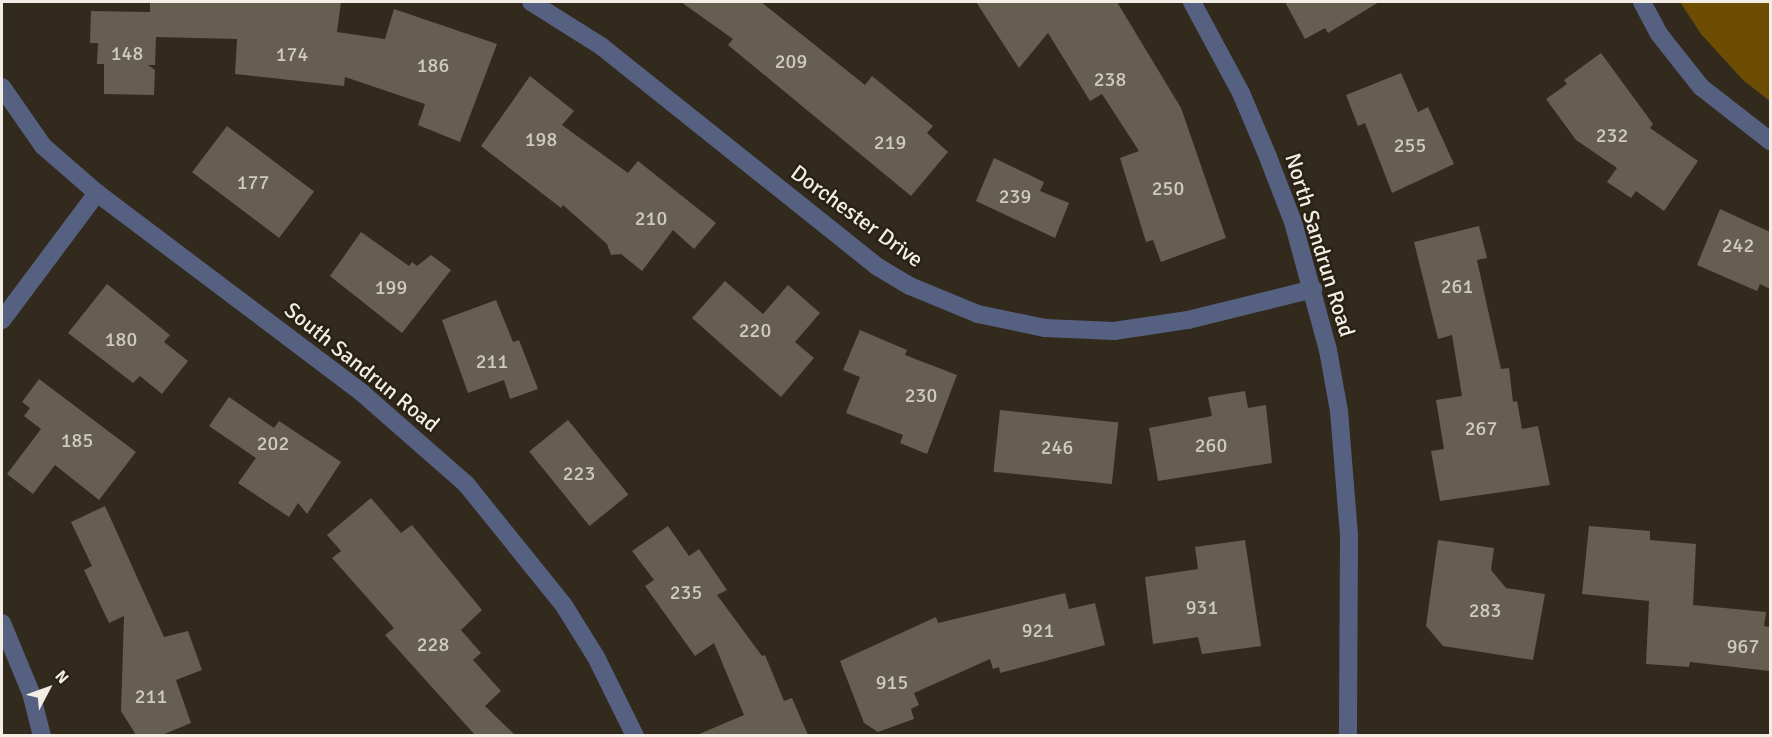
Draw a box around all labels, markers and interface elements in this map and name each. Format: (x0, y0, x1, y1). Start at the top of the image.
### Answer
house number: 148 (111, 41, 143, 65)
house number: 174 (276, 42, 308, 66)
house number: 209 (775, 49, 807, 73)
house number: 186 (417, 53, 449, 77)
house number: 238 (1094, 67, 1126, 91)
house number: 232 (1596, 123, 1628, 147)
house number: 198 (525, 127, 557, 151)
house number: 219 (874, 130, 906, 154)
house number: 255 (1394, 133, 1426, 157)
street label: North Sandrun Road (1280, 150, 1360, 340)
street label: Dorchester Drive (786, 159, 928, 273)
house number: 177 (237, 170, 269, 194)
house number: 250 (1152, 176, 1184, 200)
house number: 239 (999, 184, 1031, 208)
house number: 210 (635, 206, 667, 230)
house number: 242 (1722, 233, 1754, 257)
house number: 261 (1441, 274, 1473, 298)
house number: 199 (375, 275, 407, 299)
street label: South Sandrun Road (279, 297, 445, 437)
house number: 220 (739, 318, 771, 342)
house number: 180 (105, 327, 137, 351)
house number: 211 (476, 349, 508, 373)
house number: 230 (905, 383, 937, 407)
house number: 267 (1465, 416, 1497, 440)
house number: 185 (61, 428, 93, 452)
house number: 202 (257, 431, 289, 455)
house number: 260 (1195, 433, 1227, 457)
house number: 246 (1041, 435, 1073, 459)
house number: 223 (563, 461, 595, 485)
house number: 235 (670, 580, 702, 604)
house number: 931 (1186, 595, 1218, 619)
house number: 283 (1469, 598, 1501, 622)
house number: 921 (1022, 618, 1054, 642)
house number: 228 (417, 632, 449, 656)
house number: 967 (1727, 634, 1759, 658)
north arrow (18, 659, 78, 719)
text: N (50, 666, 73, 688)
house number: 915 (876, 670, 908, 694)
house number: 211 (135, 684, 167, 708)

